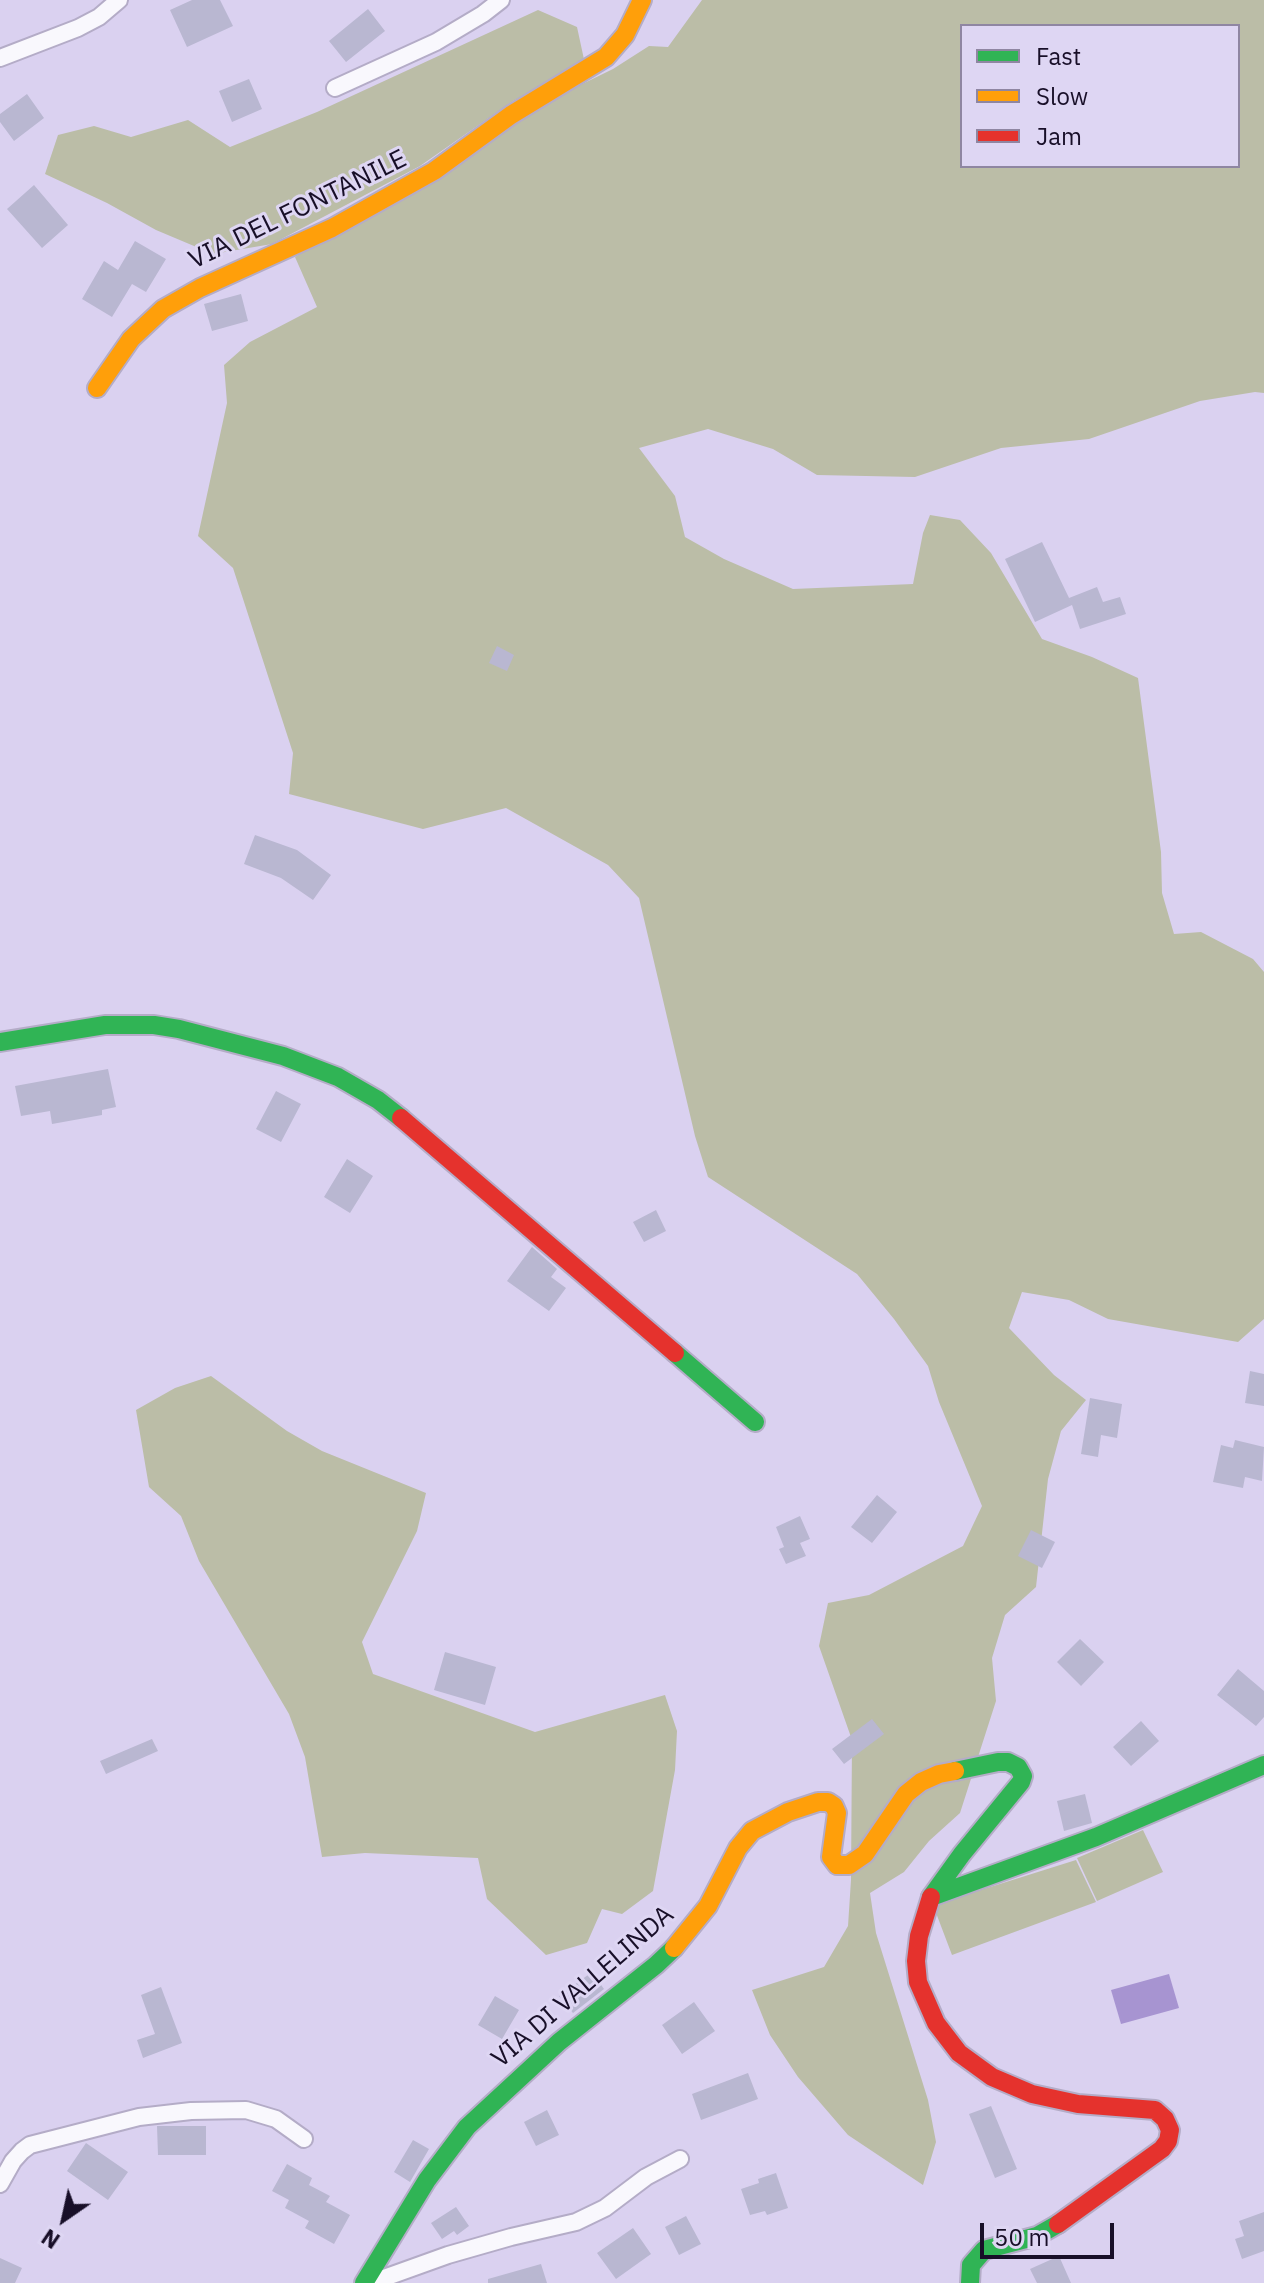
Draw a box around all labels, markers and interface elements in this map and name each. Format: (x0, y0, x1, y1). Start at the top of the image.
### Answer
legend (960, 24, 1240, 168)
text: Fast (1036, 40, 1081, 72)
text: Slow (1036, 80, 1088, 112)
text: Jam (1036, 120, 1082, 152)
street label: VIA DEL FONTANILE (184, 144, 412, 276)
street label: VIA DI VALLELINDA (485, 1899, 681, 2075)
north arrow (24, 2179, 104, 2259)
scale bar (984, 2207, 1118, 2257)
text: 50 m (994, 2221, 1049, 2253)
text: N (36, 2223, 65, 2256)

